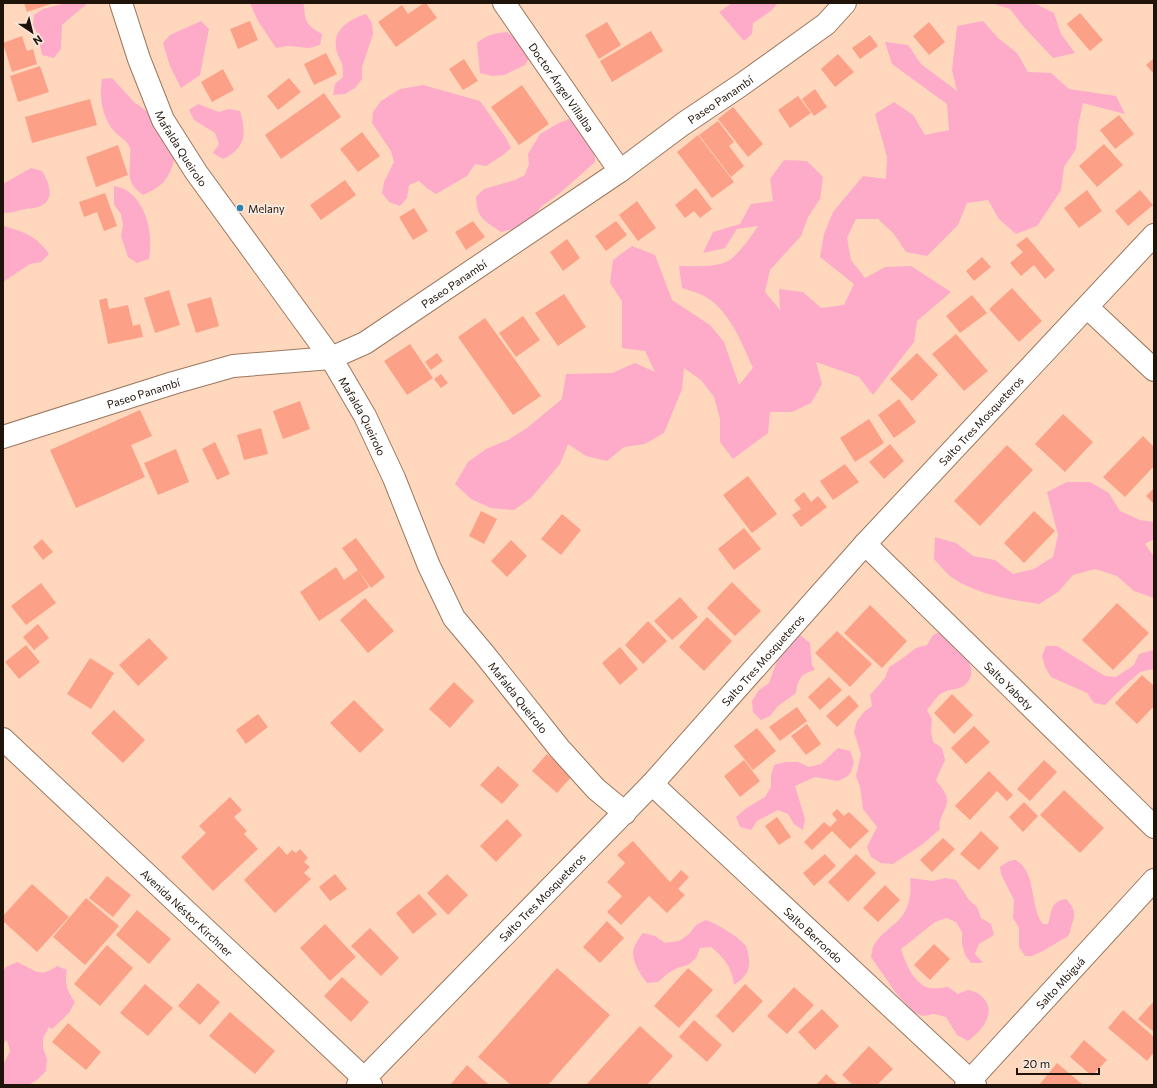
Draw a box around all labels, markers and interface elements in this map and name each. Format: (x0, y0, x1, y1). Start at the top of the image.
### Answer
north arrow (12, 12, 52, 52)
text: N (31, 33, 45, 48)
street label: Doctor Ángel Villalba (527, 40, 597, 134)
street label: Paseo Panambí (685, 72, 756, 126)
street label: Mafalda Queirolo (153, 108, 211, 189)
place label: Melany (248, 202, 285, 215)
marker: Melany (235, 203, 245, 213)
street label: Paseo Panambí (418, 256, 490, 310)
street label: Salto Tres Mosqueteros (936, 373, 1026, 468)
street label: Mafalda Queirolo (337, 374, 389, 458)
street label: Paseo Panambí (105, 375, 182, 410)
street label: Salto Tres Mosqueteros (718, 611, 806, 708)
street label: Mafalda Queirolo (486, 659, 551, 736)
street label: Salto Yaboty (982, 659, 1037, 712)
street label: Salto Tres Mosqueteros (496, 850, 588, 944)
street label: Avenida Néstor Kirchner (139, 866, 236, 959)
street label: Salto Berrondo (782, 904, 846, 965)
street label: Salto Mbiguá (1033, 954, 1087, 1011)
scale bar (1017, 1050, 1099, 1076)
text: 20 m (1023, 1056, 1050, 1070)

